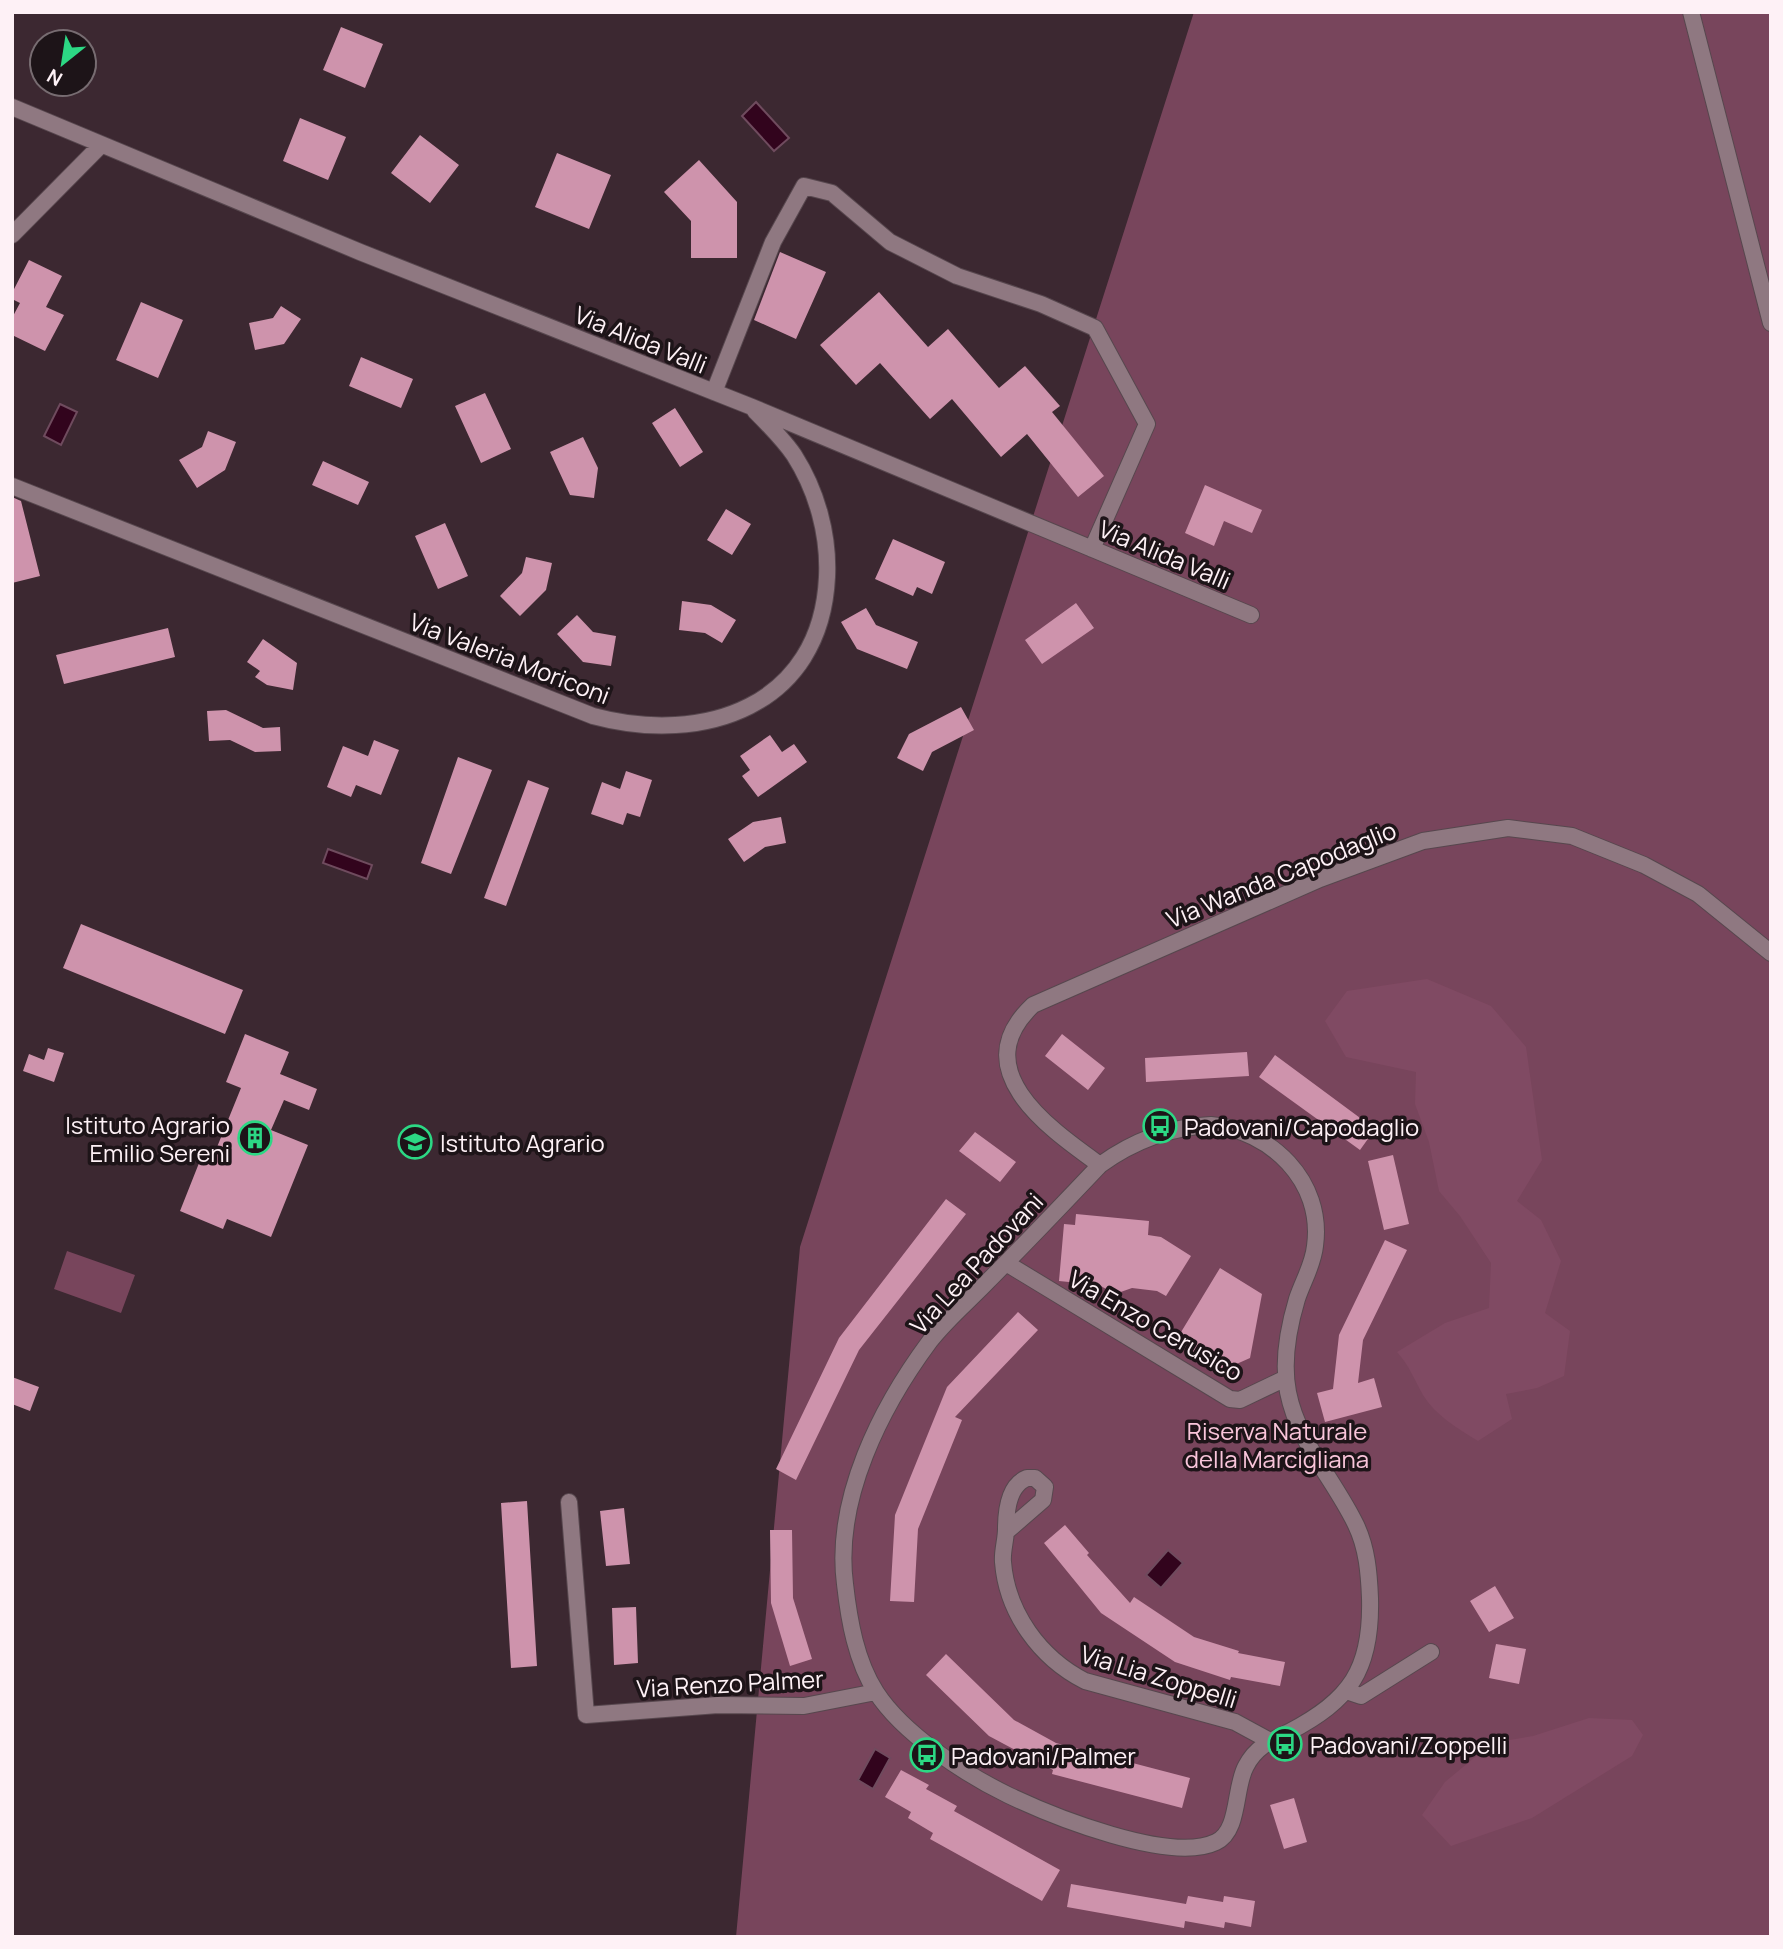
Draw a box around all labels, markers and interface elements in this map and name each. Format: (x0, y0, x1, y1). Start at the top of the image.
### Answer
north arrow (28, 28, 98, 98)
text: N (42, 63, 67, 92)
street label: Via Alida Valli (570, 297, 712, 381)
street label: Via Alida Valli (1094, 511, 1236, 597)
street label: Via Valeria Moriconi (405, 605, 615, 711)
street label: Via Wanda Capodaglio (1161, 813, 1401, 935)
bus stop icon: Padovani/Capodaglio (1141, 1107, 1179, 1145)
place label: Istituto Agrario Emilio Sereni (65, 1108, 230, 1169)
place label: Padovani/Capodaglio (1184, 1110, 1419, 1143)
building icon: Istituto Agrario Emilio Sereni (236, 1119, 274, 1157)
school or university icon: Istituto Agrario (396, 1123, 434, 1161)
place label: Istituto Agrario (440, 1126, 605, 1159)
street label: Via Lea Padovani (902, 1185, 1050, 1341)
street label: Via Enzo Cerusico (1063, 1262, 1249, 1388)
park label: Riserva Naturale della Marcigliana (1185, 1414, 1369, 1475)
street label: Via Lia Zoppelli (1077, 1637, 1241, 1715)
street label: Via Renzo Palmer (636, 1662, 825, 1704)
bus stop icon: Padovani/Zoppelli (1266, 1725, 1304, 1763)
place label: Padovani/Zoppelli (1310, 1728, 1507, 1761)
bus stop icon: Padovani/Palmer (908, 1736, 946, 1774)
place label: Padovani/Palmer (951, 1739, 1136, 1772)

